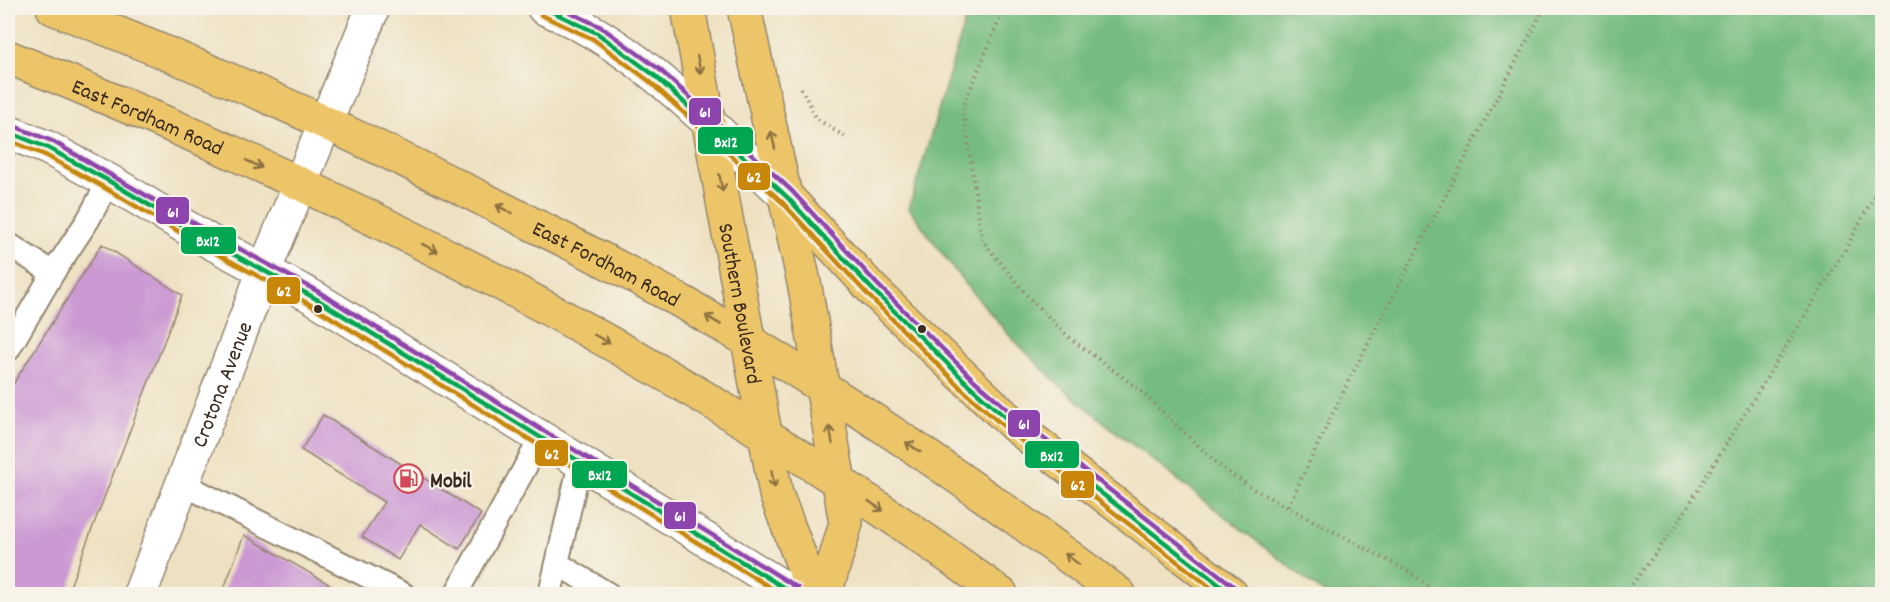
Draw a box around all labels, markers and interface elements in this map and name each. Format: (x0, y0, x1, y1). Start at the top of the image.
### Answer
one-way arrow (694, 55, 705, 74)
street label: East Fordham Road (66, 73, 228, 165)
line badge: 61 (688, 97, 722, 126)
text: 61 (699, 102, 711, 125)
line badge: Bx12 (697, 126, 754, 155)
one-way arrow (767, 131, 779, 150)
text: Bx12 (714, 132, 738, 155)
one-way arrow (245, 158, 263, 170)
line badge: 62 (737, 162, 771, 191)
text: 62 (747, 167, 761, 190)
one-way arrow (716, 173, 727, 192)
line badge: 61 (155, 196, 190, 225)
text: 61 (167, 202, 179, 225)
one-way arrow (495, 203, 513, 214)
street label: East Fordham Road (526, 215, 685, 317)
street label: Southern Boulevard (708, 221, 768, 387)
line badge: Bx12 (180, 226, 237, 255)
text: Bx12 (196, 231, 220, 254)
one-way arrow (420, 243, 438, 254)
line badge: 62 (266, 276, 301, 305)
text: 62 (277, 281, 291, 304)
unlabelled marker (312, 303, 324, 315)
one-way arrow (705, 314, 722, 326)
street label: Crotona Avenue (186, 318, 262, 453)
unlabelled marker (916, 323, 928, 335)
one-way arrow (593, 333, 610, 345)
line badge: 61 (1007, 409, 1041, 438)
text: 61 (1018, 414, 1030, 437)
one-way arrow (825, 426, 836, 446)
line badge: 62 (534, 439, 569, 467)
line badge: Bx12 (1024, 440, 1080, 469)
one-way arrow (905, 441, 922, 453)
text: 62 (545, 444, 559, 467)
text: Bx12 (1040, 446, 1064, 469)
line badge: Bx12 (571, 460, 628, 489)
fuel station icon: Mobil (393, 463, 425, 495)
text: Bx12 (588, 465, 612, 488)
place label: Mobil (430, 467, 472, 498)
one-way arrow (768, 468, 779, 488)
line badge: 62 (1060, 470, 1095, 499)
text: 62 (1071, 475, 1085, 498)
line badge: 61 (663, 501, 697, 530)
one-way arrow (867, 501, 884, 513)
text: 61 (674, 506, 686, 529)
one-way arrow (1065, 553, 1081, 566)

